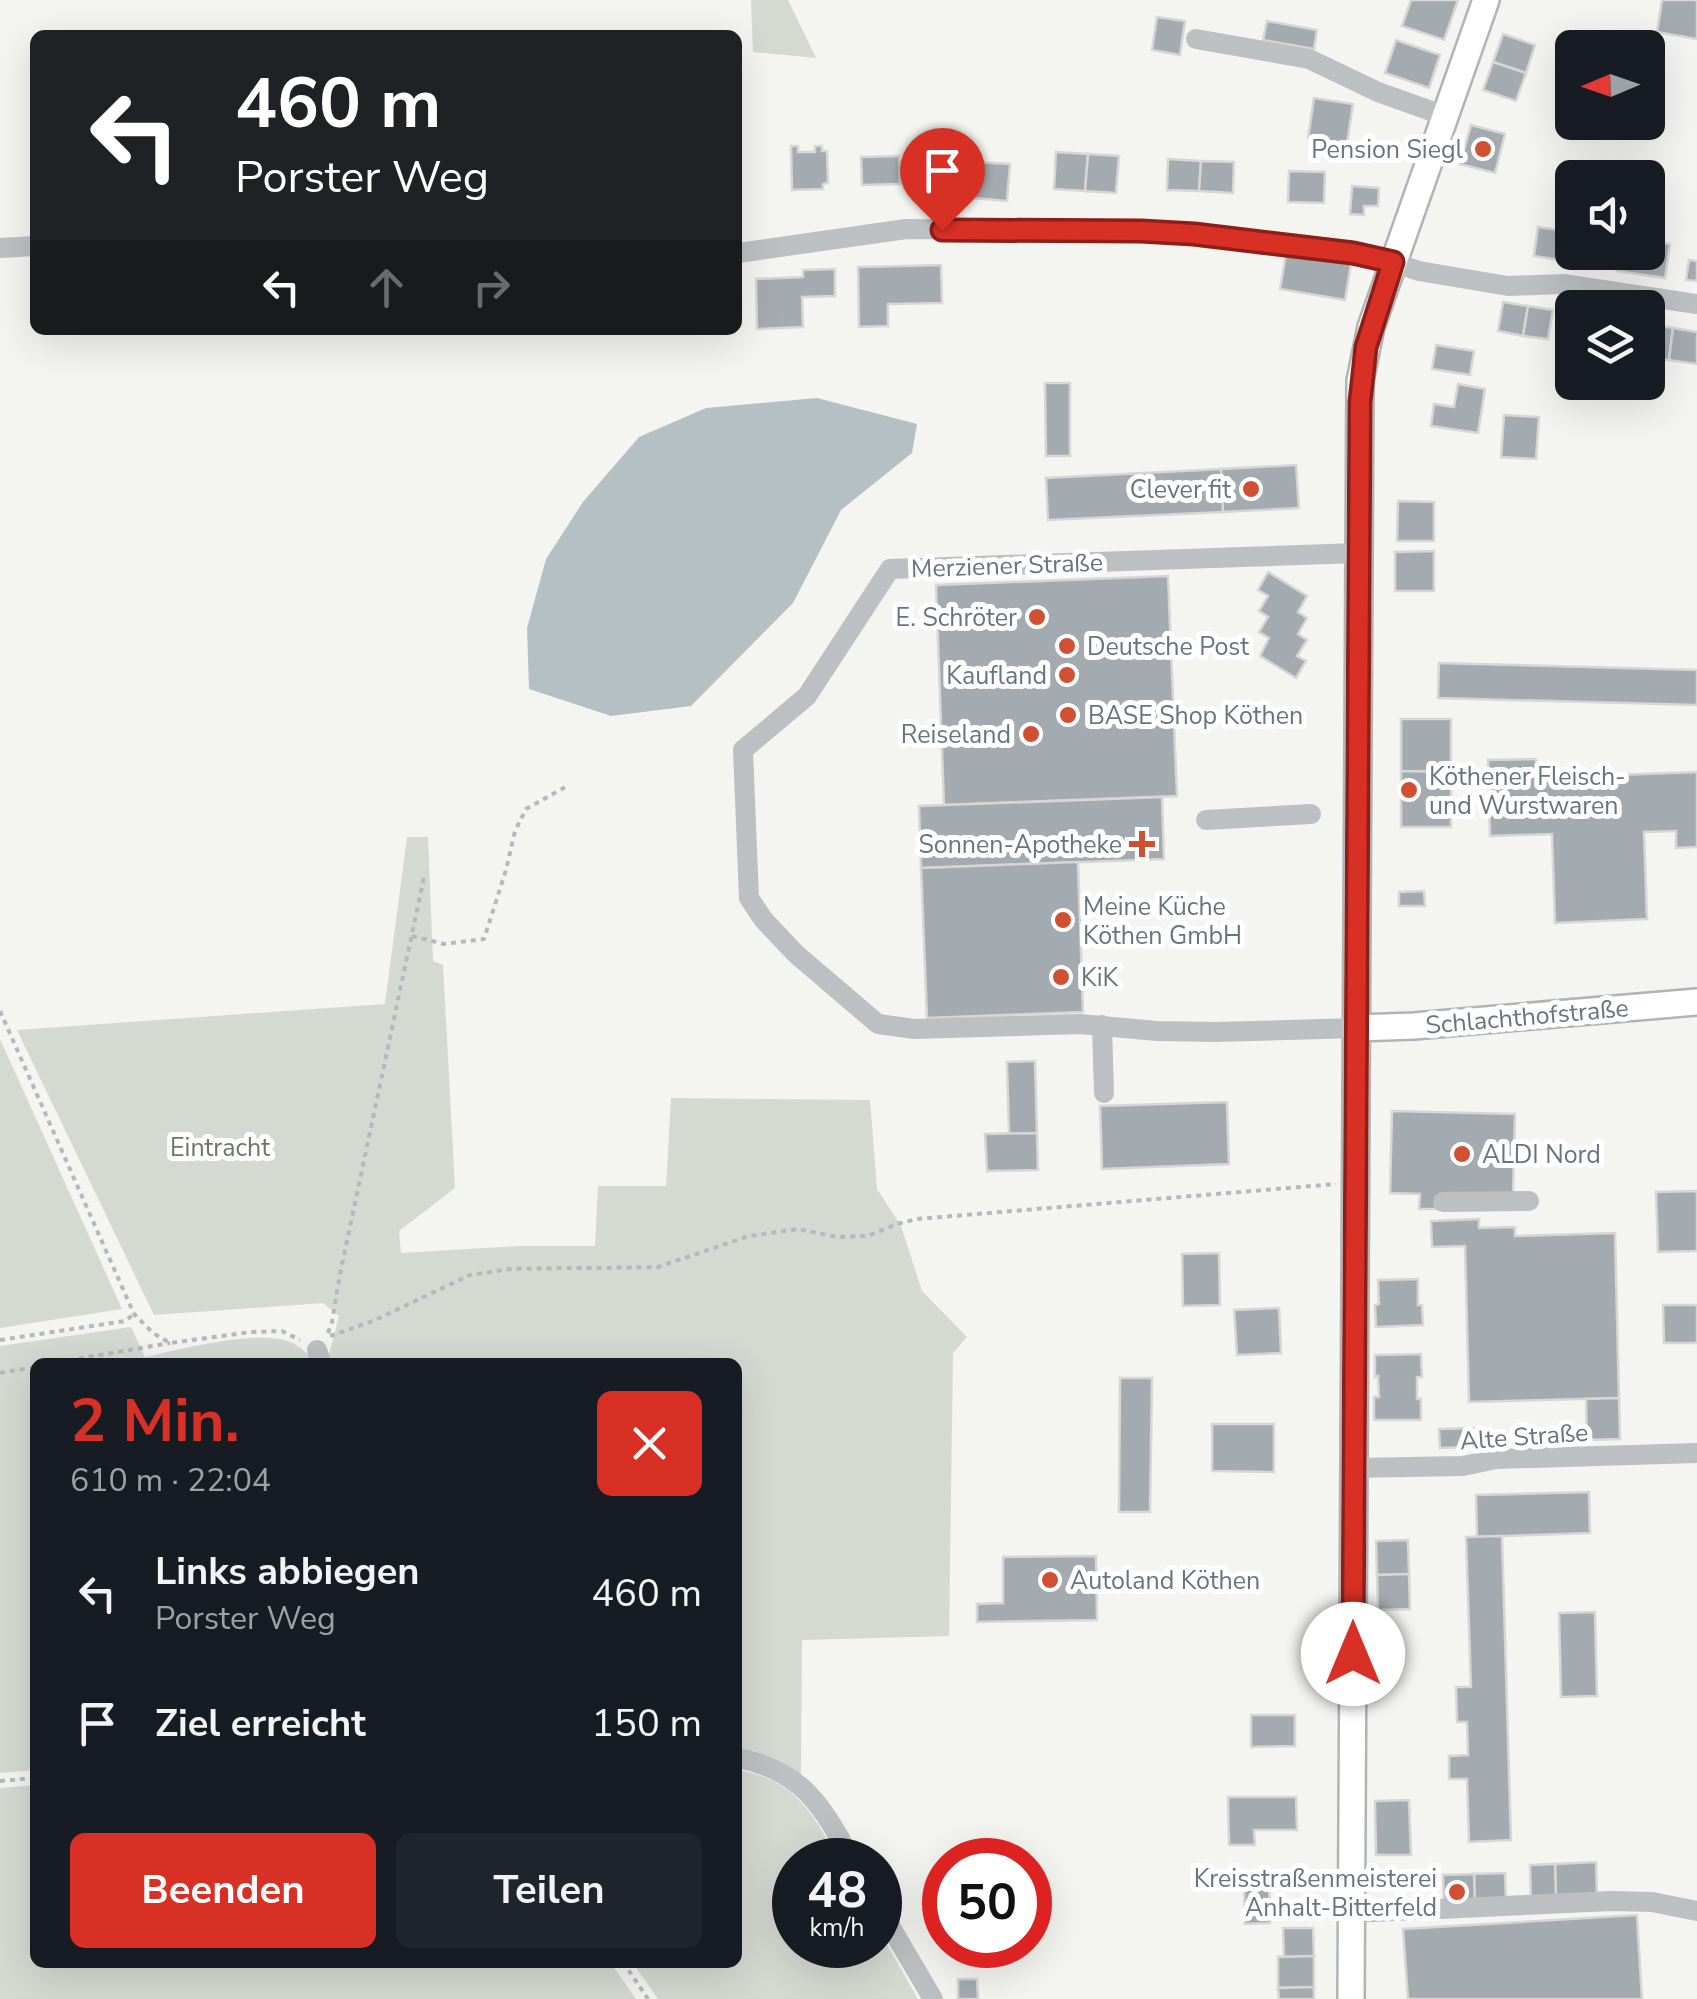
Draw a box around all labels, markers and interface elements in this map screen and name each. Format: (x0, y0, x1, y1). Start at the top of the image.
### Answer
north arrow (1555, 30, 1665, 140)
map controls (1555, 30, 1665, 400)
text: 460 m (235, 56, 441, 152)
icon: left (70, 70, 200, 200)
pin (900, 128, 985, 231)
place label: Pension Siegl (1311, 133, 1464, 167)
marker: Pension Siegl (1472, 138, 1494, 160)
icon: arrive (915, 143, 970, 198)
text: Porster Weg (235, 147, 489, 208)
button: sound (1555, 160, 1665, 270)
icon: left (254, 260, 309, 315)
icon: ahead (359, 260, 414, 315)
icon: right (464, 260, 519, 315)
button: layers (1555, 290, 1665, 400)
place label: Clever fit (1130, 473, 1231, 507)
marker: Clever fit (1240, 478, 1262, 500)
street label: Merziener Straße (910, 546, 1104, 586)
place label: E. Schröter (895, 601, 1017, 635)
marker: E. Schröter (1026, 606, 1048, 628)
place label: Deutsche Post (1087, 630, 1249, 664)
marker: Deutsche Post (1056, 635, 1078, 657)
place label: Kaufland (946, 659, 1047, 693)
marker: Kaufland (1056, 664, 1078, 686)
place label: BASE Shop Köthen (1088, 699, 1303, 733)
marker: BASE Shop Köthen (1057, 704, 1079, 726)
place label: Reiseland (901, 718, 1011, 752)
marker: Reiseland (1020, 723, 1042, 745)
place label: Köthener Fleisch- und Wurstwaren (1429, 760, 1626, 823)
marker: Köthener Fleisch- und Wurstwaren (1398, 779, 1420, 801)
place label: Sonnen-Apotheke (918, 828, 1122, 862)
marker: Sonnen-Apotheke (1131, 833, 1153, 855)
place label: Meine Küche Köthen GmbH (1083, 890, 1242, 953)
marker: Meine Küche Köthen GmbH (1052, 909, 1074, 931)
place label: KiK (1081, 961, 1118, 995)
marker: KiK (1050, 966, 1072, 988)
street label: Schlachthofstraße (1424, 991, 1630, 1043)
park label: Eintracht (170, 1131, 270, 1165)
place label: ALDI Nord (1482, 1138, 1601, 1172)
marker: ALDI Nord (1451, 1143, 1473, 1165)
text: 2 Min. (70, 1380, 240, 1462)
button: close (597, 1391, 702, 1496)
street label: Alte Straße (1459, 1416, 1589, 1458)
text: 610 m · 22:04 (70, 1459, 271, 1502)
text: Links abbiegen (155, 1546, 420, 1597)
place label: Autoland Köthen (1070, 1564, 1260, 1598)
icon: left (70, 1566, 125, 1621)
text: 460 m (591, 1568, 702, 1619)
marker: Autoland Köthen (1039, 1569, 1061, 1591)
text: Porster Weg (155, 1597, 336, 1640)
position arrow (1301, 1602, 1405, 1706)
icon: arrive (70, 1696, 125, 1751)
text: Ziel erreicht (155, 1698, 366, 1749)
text: 150 m (591, 1698, 702, 1749)
button: Beenden (70, 1833, 376, 1948)
button: Teilen (396, 1833, 702, 1948)
speed limit sign: 50 (922, 1838, 1052, 1968)
text: 48 (807, 1856, 867, 1925)
place label: Kreisstraßenmeisterei Anhalt-Bitterfeld (1194, 1862, 1437, 1925)
marker: Kreisstraßenmeisterei Anhalt-Bitterfeld (1446, 1881, 1468, 1903)
text: km/h (809, 1911, 865, 1945)

